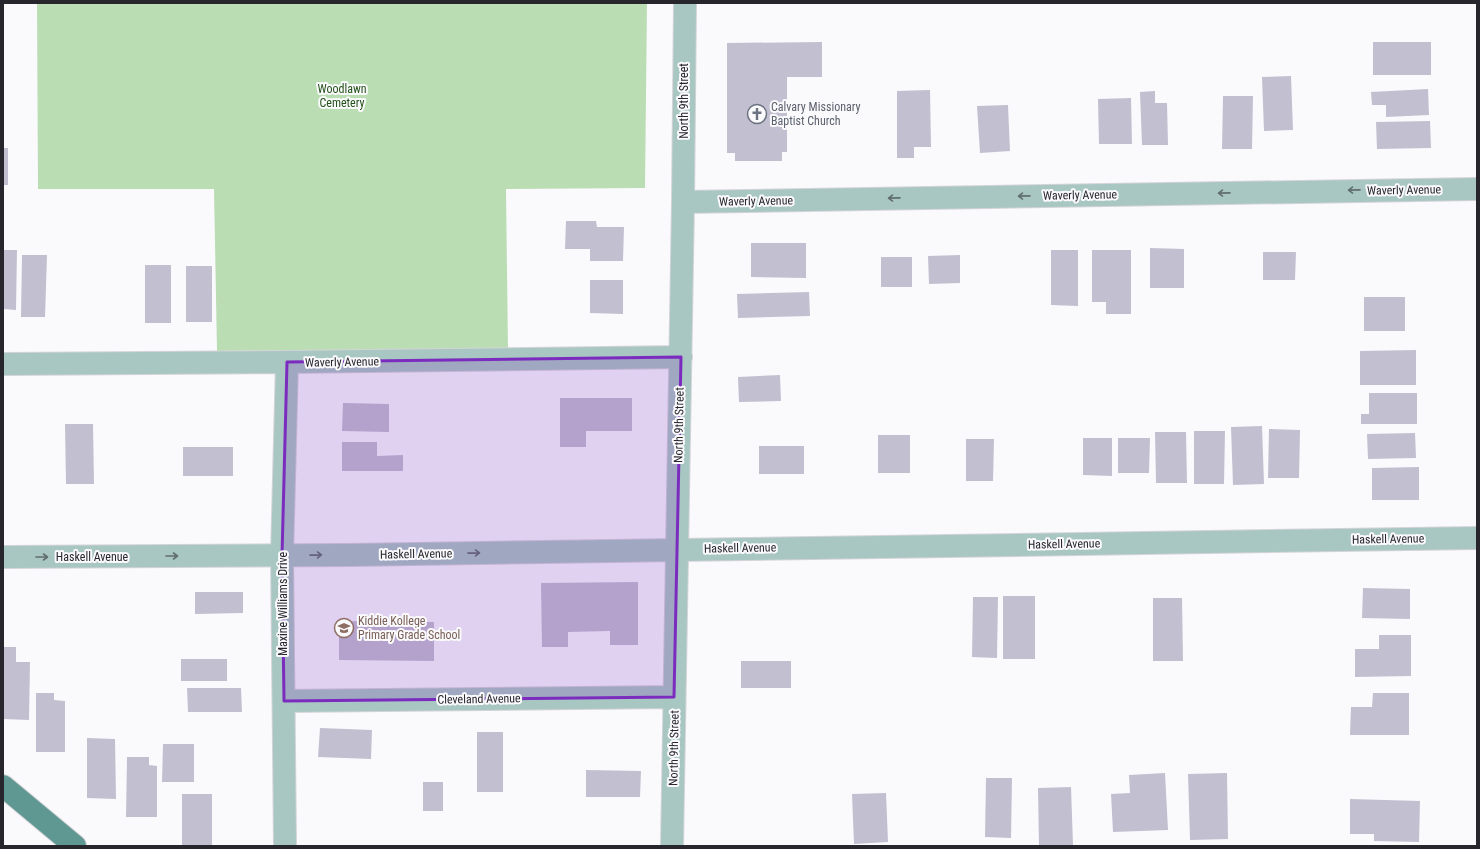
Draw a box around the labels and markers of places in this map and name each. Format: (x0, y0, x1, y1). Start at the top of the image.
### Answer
place label: Calvary Missionary Baptist Church (771, 100, 860, 128)
church icon: Calvary Missionary Baptist Church (746, 103, 768, 125)
place label: Kiddie Kollege Primary Grade School (358, 614, 460, 642)
school or university icon: Kiddie Kollege Primary Grade School (333, 617, 355, 639)

